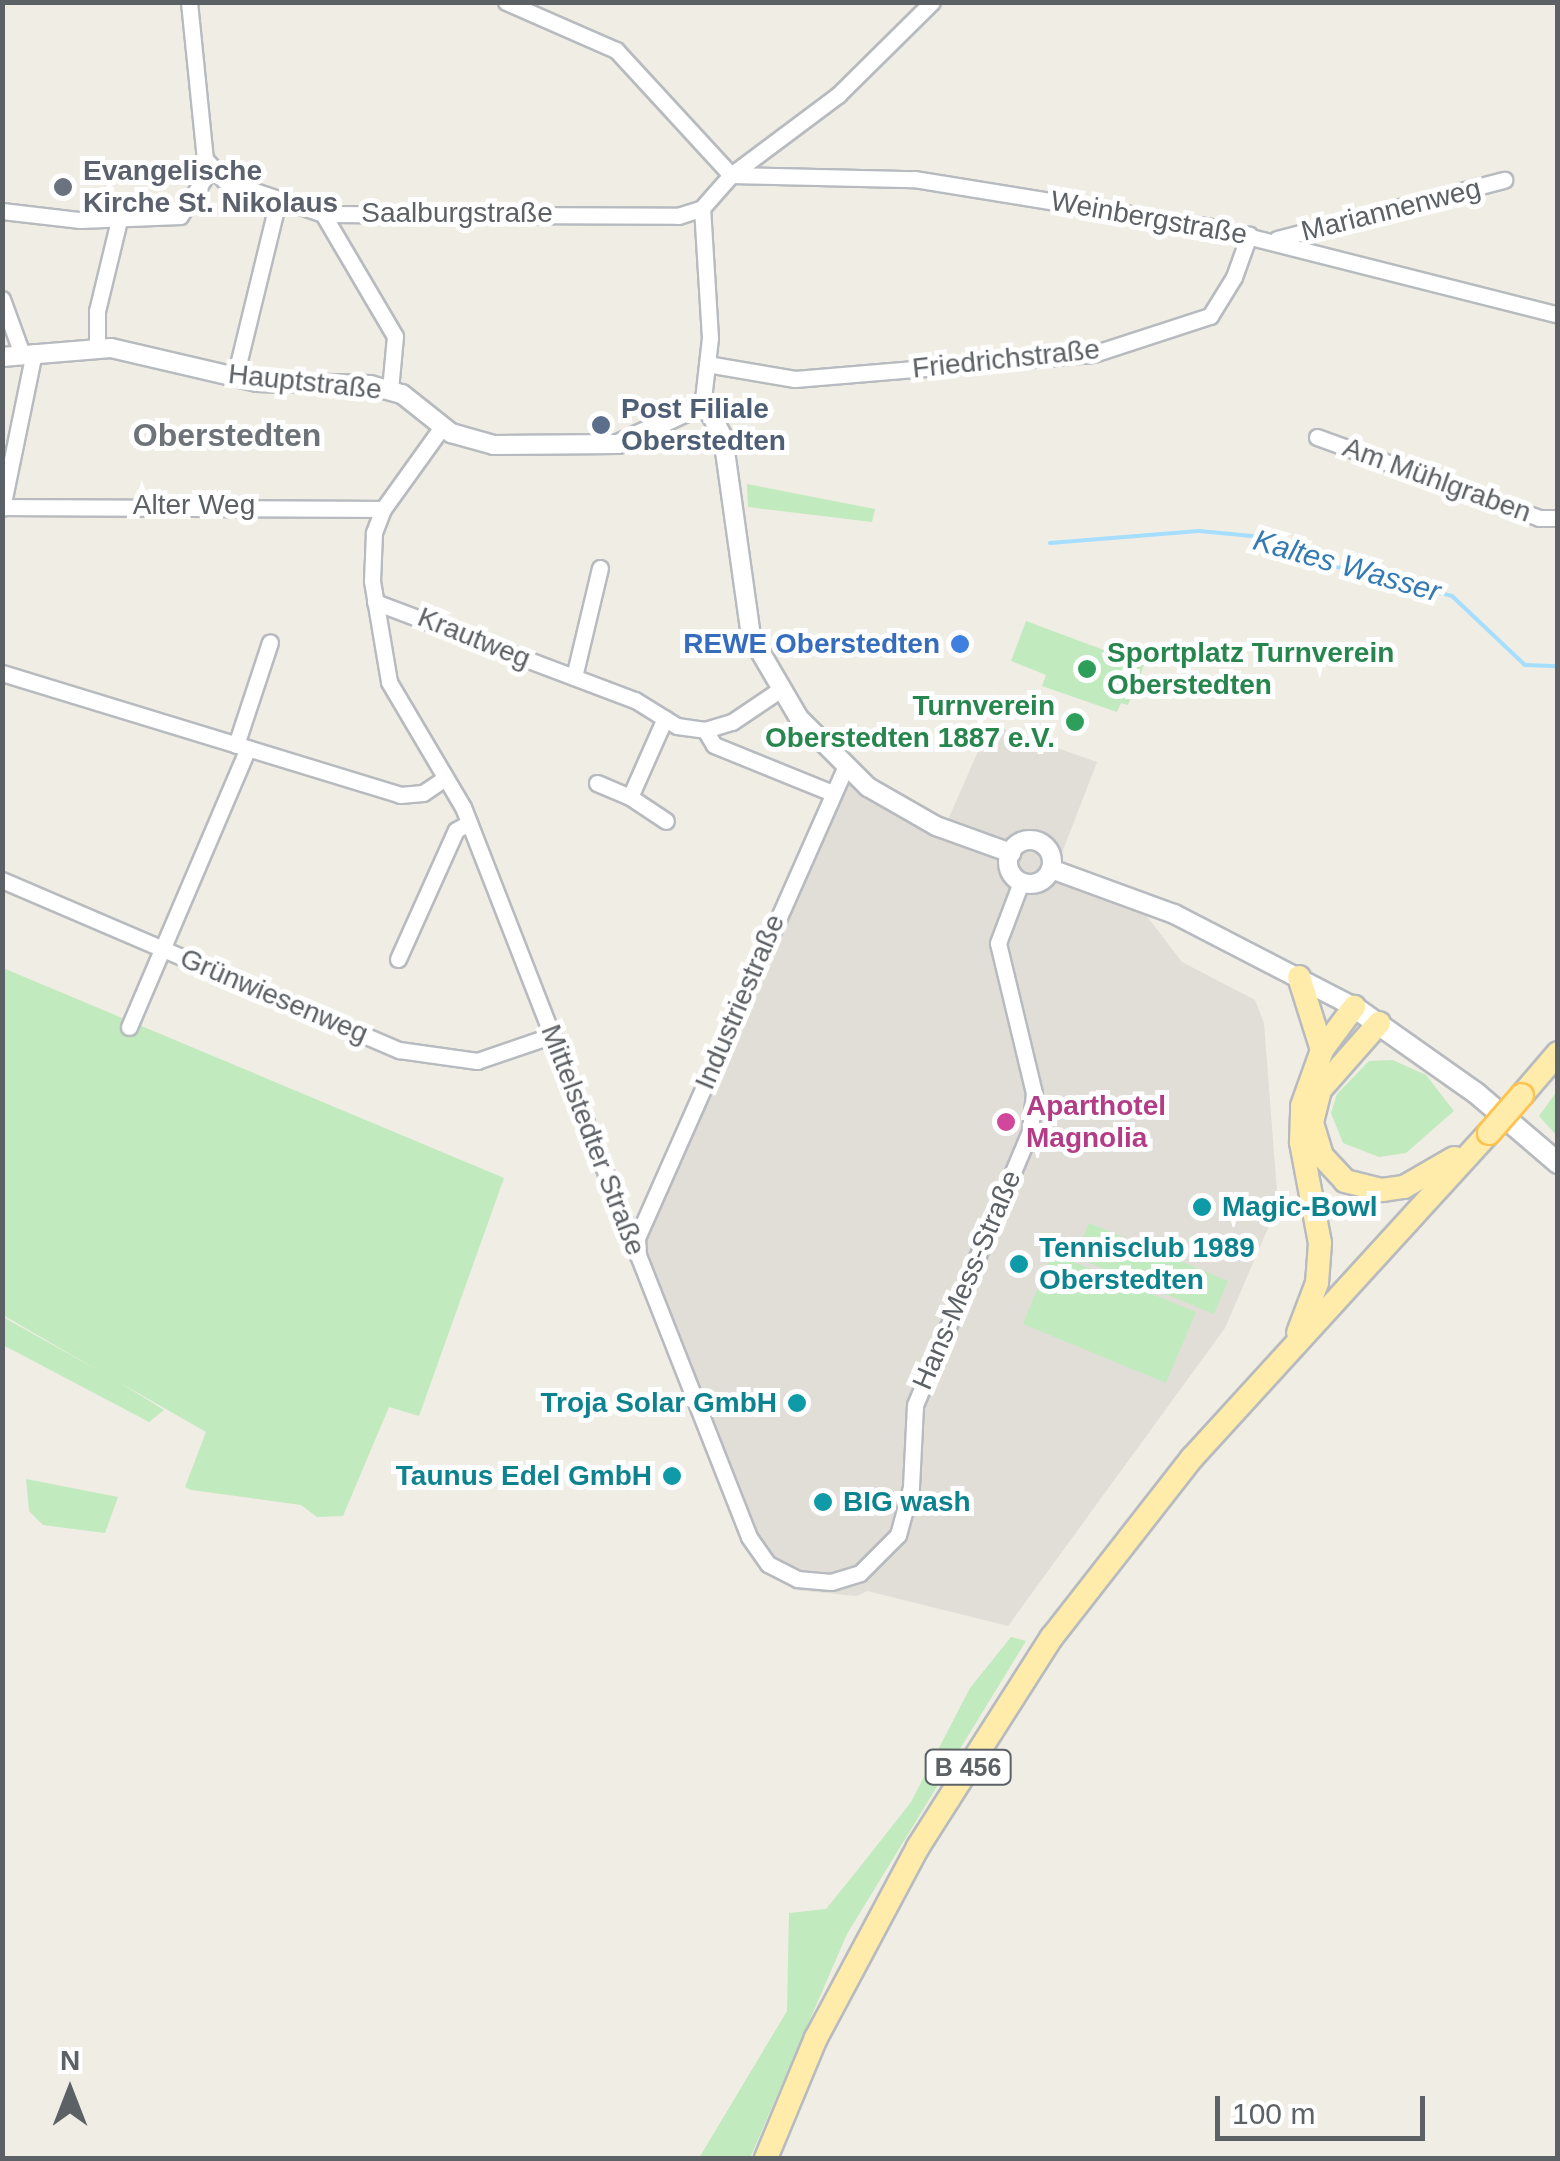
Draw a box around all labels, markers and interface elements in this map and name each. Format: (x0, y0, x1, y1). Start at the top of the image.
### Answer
place label: Evangelische Kirche St. Nikolaus (83, 154, 338, 220)
street label: Mariannenweg (1298, 171, 1484, 249)
marker: Evangelische Kirche St. Nikolaus (52, 176, 74, 198)
street label: Weinbergstraße (1048, 184, 1250, 252)
street label: Saalburgstraße (361, 196, 553, 230)
street label: Friedrichstraße (911, 332, 1101, 386)
street label: Hauptstraße (227, 357, 383, 407)
place label: Post Filiale Oberstedten (621, 392, 786, 458)
marker: Post Filiale Oberstedten (590, 414, 612, 436)
district label: Oberstedten (133, 416, 321, 454)
street label: Am Mühlgraben (1338, 430, 1536, 530)
street label: Alter Weg (133, 488, 255, 522)
water label: Kaltes Wasser (1249, 522, 1445, 610)
street label: Krautweg (413, 600, 535, 676)
place label: REWE Oberstedten (683, 627, 940, 661)
marker: REWE Oberstedten (949, 633, 971, 655)
place label: Sportplatz Turnverein Oberstedten (1107, 636, 1394, 702)
marker: Sportplatz Turnverein Oberstedten (1076, 658, 1098, 680)
place label: Turnverein Oberstedten 1887 e.V. (765, 689, 1055, 755)
marker: Turnverein Oberstedten 1887 e.V. (1064, 711, 1086, 733)
street label: Industriestraße (688, 909, 792, 1095)
street label: Grünwiesenweg (175, 941, 373, 1051)
street label: Mittelstedter Straße (534, 1020, 652, 1260)
place label: Aparthotel Magnolia (1026, 1089, 1166, 1155)
marker: Aparthotel Magnolia (995, 1111, 1017, 1133)
street label: Hans-Mess-Straße (906, 1165, 1028, 1395)
place label: Magic-Bowl (1222, 1190, 1378, 1224)
marker: Magic-Bowl (1191, 1196, 1213, 1218)
place label: Tennisclub 1989 Oberstedten (1039, 1231, 1255, 1297)
marker: Tennisclub 1989 Oberstedten (1008, 1253, 1030, 1275)
place label: Troja Solar GmbH (541, 1386, 777, 1420)
marker: Troja Solar GmbH (786, 1392, 808, 1414)
place label: Taunus Edel GmbH (396, 1459, 652, 1493)
marker: Taunus Edel GmbH (661, 1465, 683, 1487)
place label: BIG wash (843, 1485, 971, 1519)
marker: BIG wash (812, 1491, 834, 1513)
road number: B 456 (923, 1747, 1013, 1787)
north arrow (20, 2041, 120, 2141)
text: N (60, 2045, 80, 2076)
scale bar (1220, 2076, 1430, 2138)
text: 100 m (1232, 2097, 1315, 2130)

